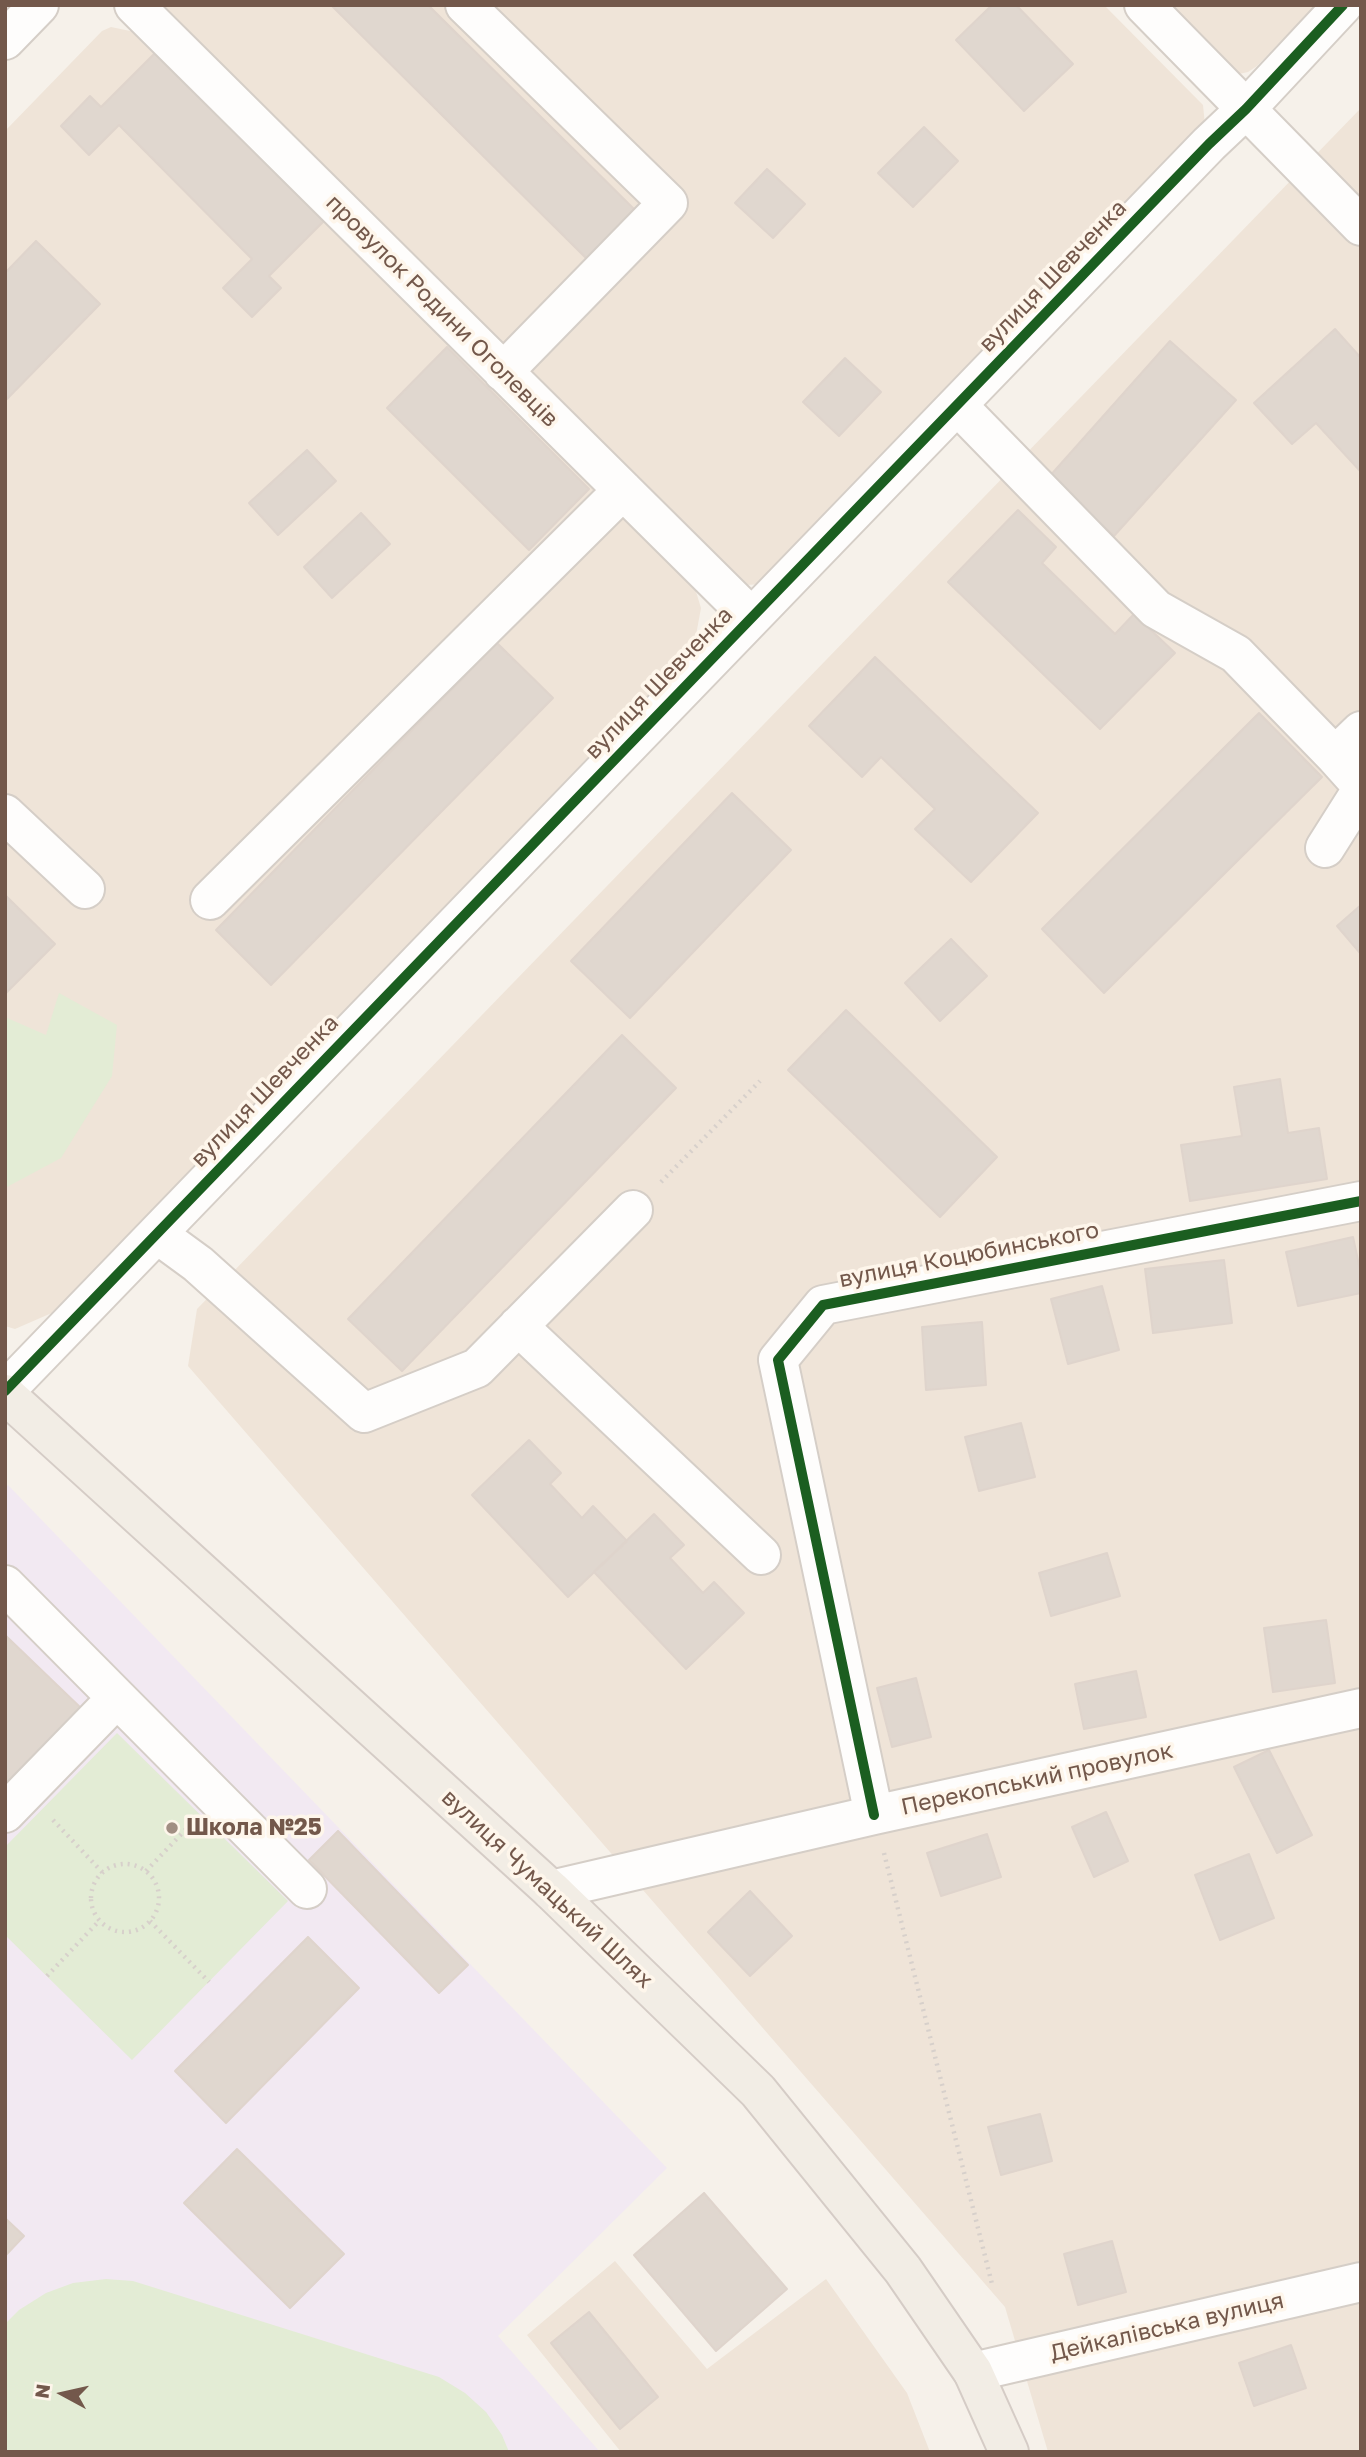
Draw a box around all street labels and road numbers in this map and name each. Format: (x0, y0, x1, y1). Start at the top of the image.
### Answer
street label: провулок Родини Оголевців (320, 189, 564, 433)
street label: вулиця Шевченка (973, 194, 1133, 358)
street label: вулиця Шевченка (579, 601, 739, 765)
street label: вулиця Шевченка (185, 1009, 345, 1173)
street label: вулиця Коцюбинського (837, 1216, 1101, 1294)
street label: Перекопський провулок (899, 1737, 1175, 1821)
street label: вулиця Чумацький Шлях (436, 1784, 658, 1994)
street label: Дейкалівська вулиця (1047, 2287, 1287, 2367)

